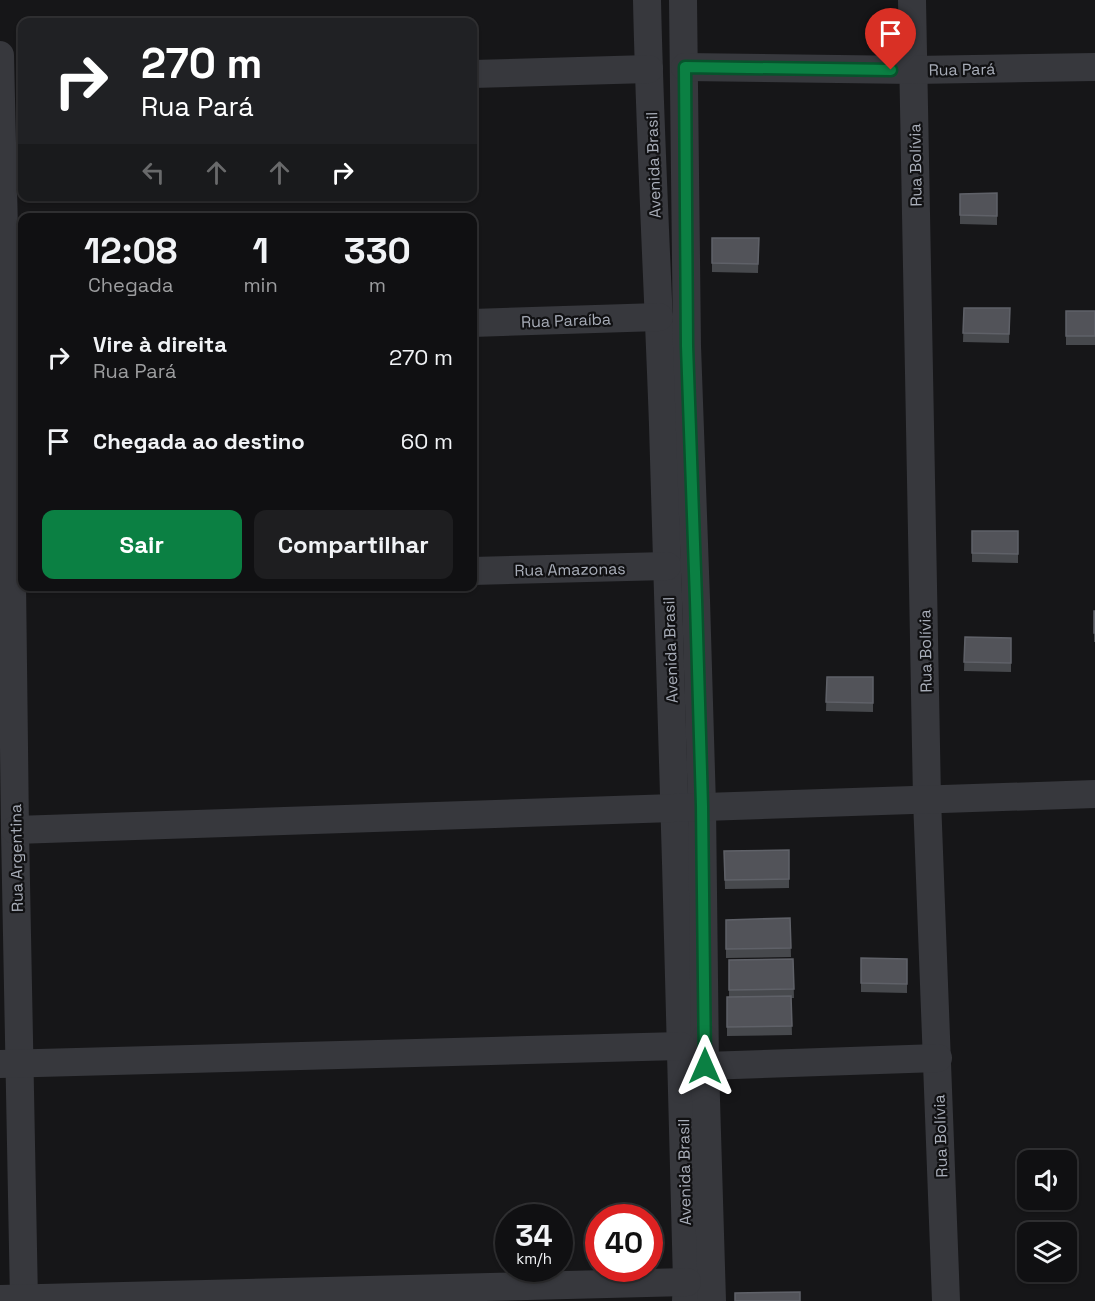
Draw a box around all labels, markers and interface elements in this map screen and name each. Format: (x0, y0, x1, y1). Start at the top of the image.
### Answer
pin (865, 8, 916, 70)
icon: arrive (874, 17, 907, 50)
text: 270 m (141, 37, 262, 90)
icon: right (42, 42, 120, 120)
street label: Rua Pará (928, 58, 996, 81)
text: Rua Pará (141, 89, 254, 124)
street label: Avenida Brasil (641, 111, 666, 219)
street label: Rua Bolívia (904, 123, 927, 207)
icon: left (137, 156, 170, 189)
icon: ahead (200, 156, 233, 189)
icon: ahead (263, 156, 296, 189)
icon: right (326, 156, 359, 189)
text: 12:08 (84, 228, 177, 274)
text: 1 (252, 228, 269, 274)
text: 330 (344, 228, 411, 274)
text: Chegada (88, 272, 173, 298)
text: min (243, 272, 278, 298)
text: m (369, 272, 386, 298)
street label: Rua Paraíba (521, 308, 611, 333)
text: Vire à direita (93, 330, 227, 358)
icon: right (42, 341, 75, 374)
text: 270 m (389, 343, 453, 371)
text: Rua Pará (93, 358, 177, 384)
icon: arrive (42, 425, 75, 458)
text: Chegada ao destino (93, 427, 305, 455)
text: 60 m (401, 427, 453, 455)
button: Sair (42, 510, 242, 579)
button: Compartilhar (254, 510, 453, 579)
street label: Rua Amazonas (514, 558, 626, 581)
street label: Avenida Brasil (658, 596, 683, 704)
street label: Rua Bolívia (914, 609, 937, 693)
street label: Rua Argentina (5, 804, 28, 912)
position arrow (673, 1034, 737, 1098)
street label: Rua Bolívia (929, 1094, 952, 1178)
street label: Avenida Brasil (673, 1118, 696, 1225)
map controls (1017, 1150, 1077, 1282)
button: sound (1017, 1150, 1077, 1210)
speed limit sign: 40 (585, 1204, 663, 1282)
text: 34 (515, 1216, 553, 1255)
button: layers (1017, 1222, 1077, 1282)
text: km/h (516, 1249, 552, 1268)

